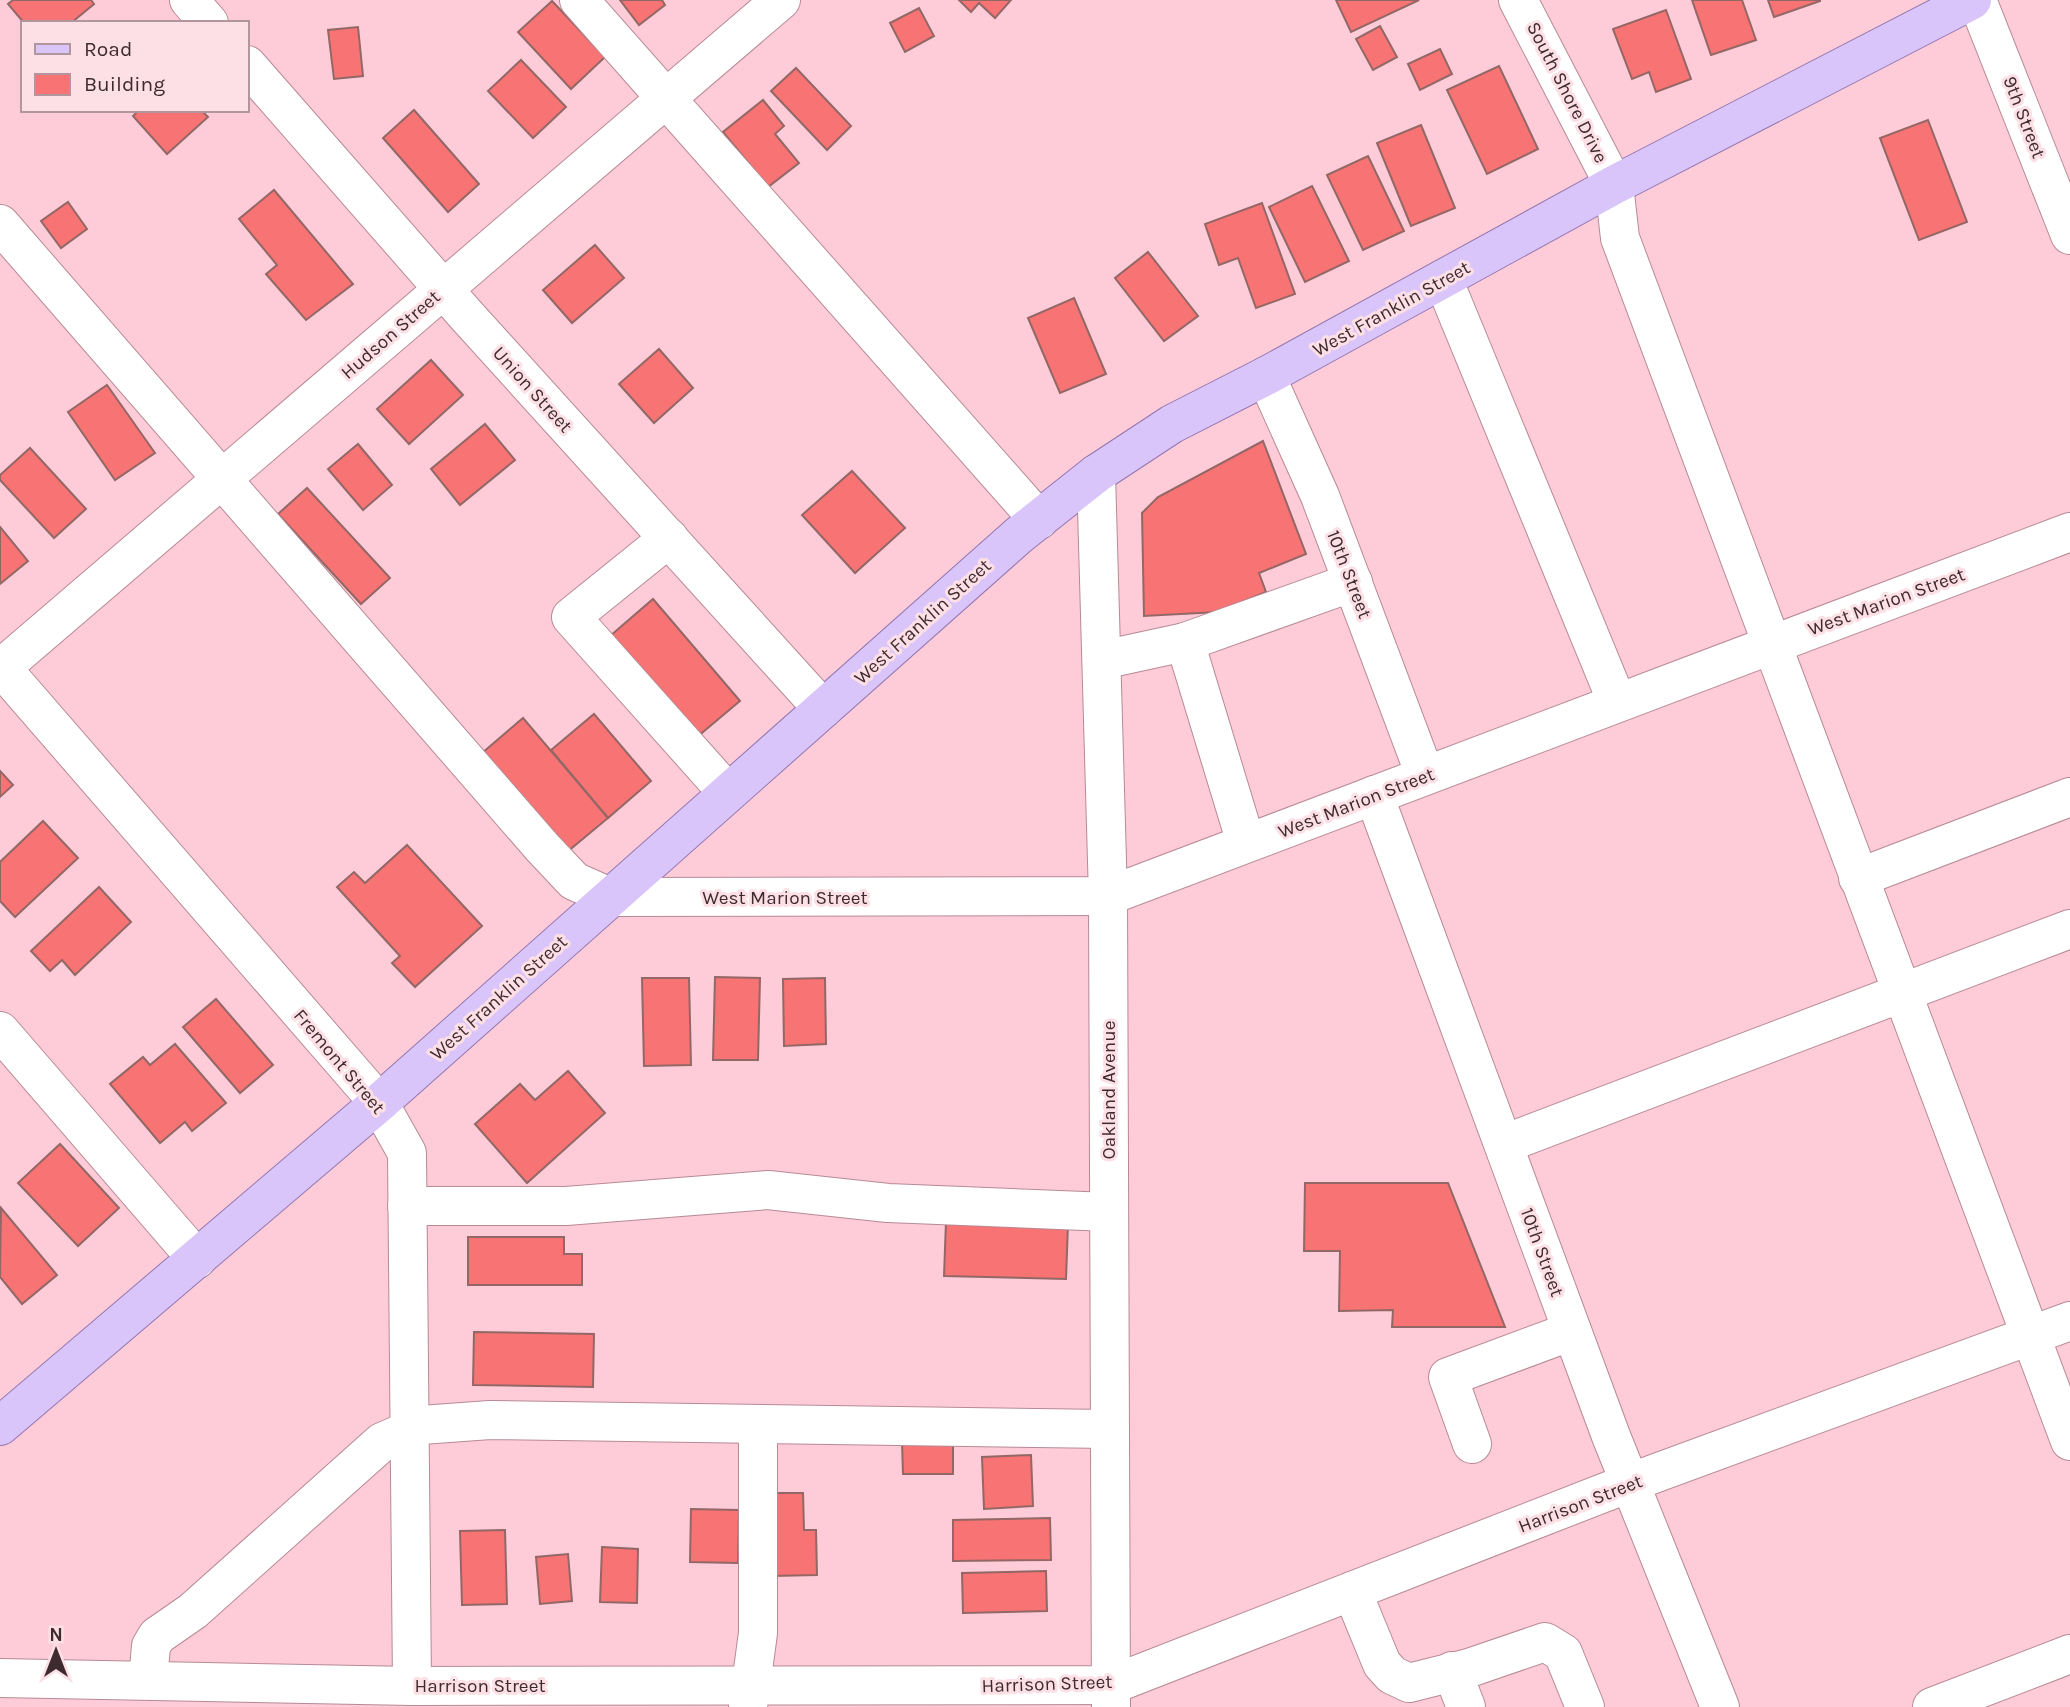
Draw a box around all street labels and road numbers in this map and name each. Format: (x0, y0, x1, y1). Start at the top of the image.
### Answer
street label: South Shore Drive (1522, 18, 1612, 167)
street label: 9th Street (1998, 73, 2050, 162)
street label: West Franklin Street (1309, 257, 1474, 361)
street label: Hudson Street (337, 286, 445, 384)
street label: Union Street (488, 342, 577, 437)
street label: 10th Street (1322, 527, 1376, 622)
street label: West Franklin Street (850, 555, 996, 689)
street label: West Marion Street (1805, 563, 1968, 641)
street label: West Marion Street (1275, 763, 1438, 843)
street label: West Marion Street (702, 887, 868, 909)
street label: West Franklin Street (426, 931, 572, 1065)
street label: Fremont Street (289, 1005, 389, 1119)
street label: Oakland Avenue (1098, 1021, 1120, 1159)
street label: 10th Street (1516, 1205, 1568, 1300)
street label: Harrison Street (1515, 1470, 1645, 1538)
street label: Harrison Street (981, 1671, 1113, 1697)
street label: Harrison Street (414, 1675, 546, 1697)

